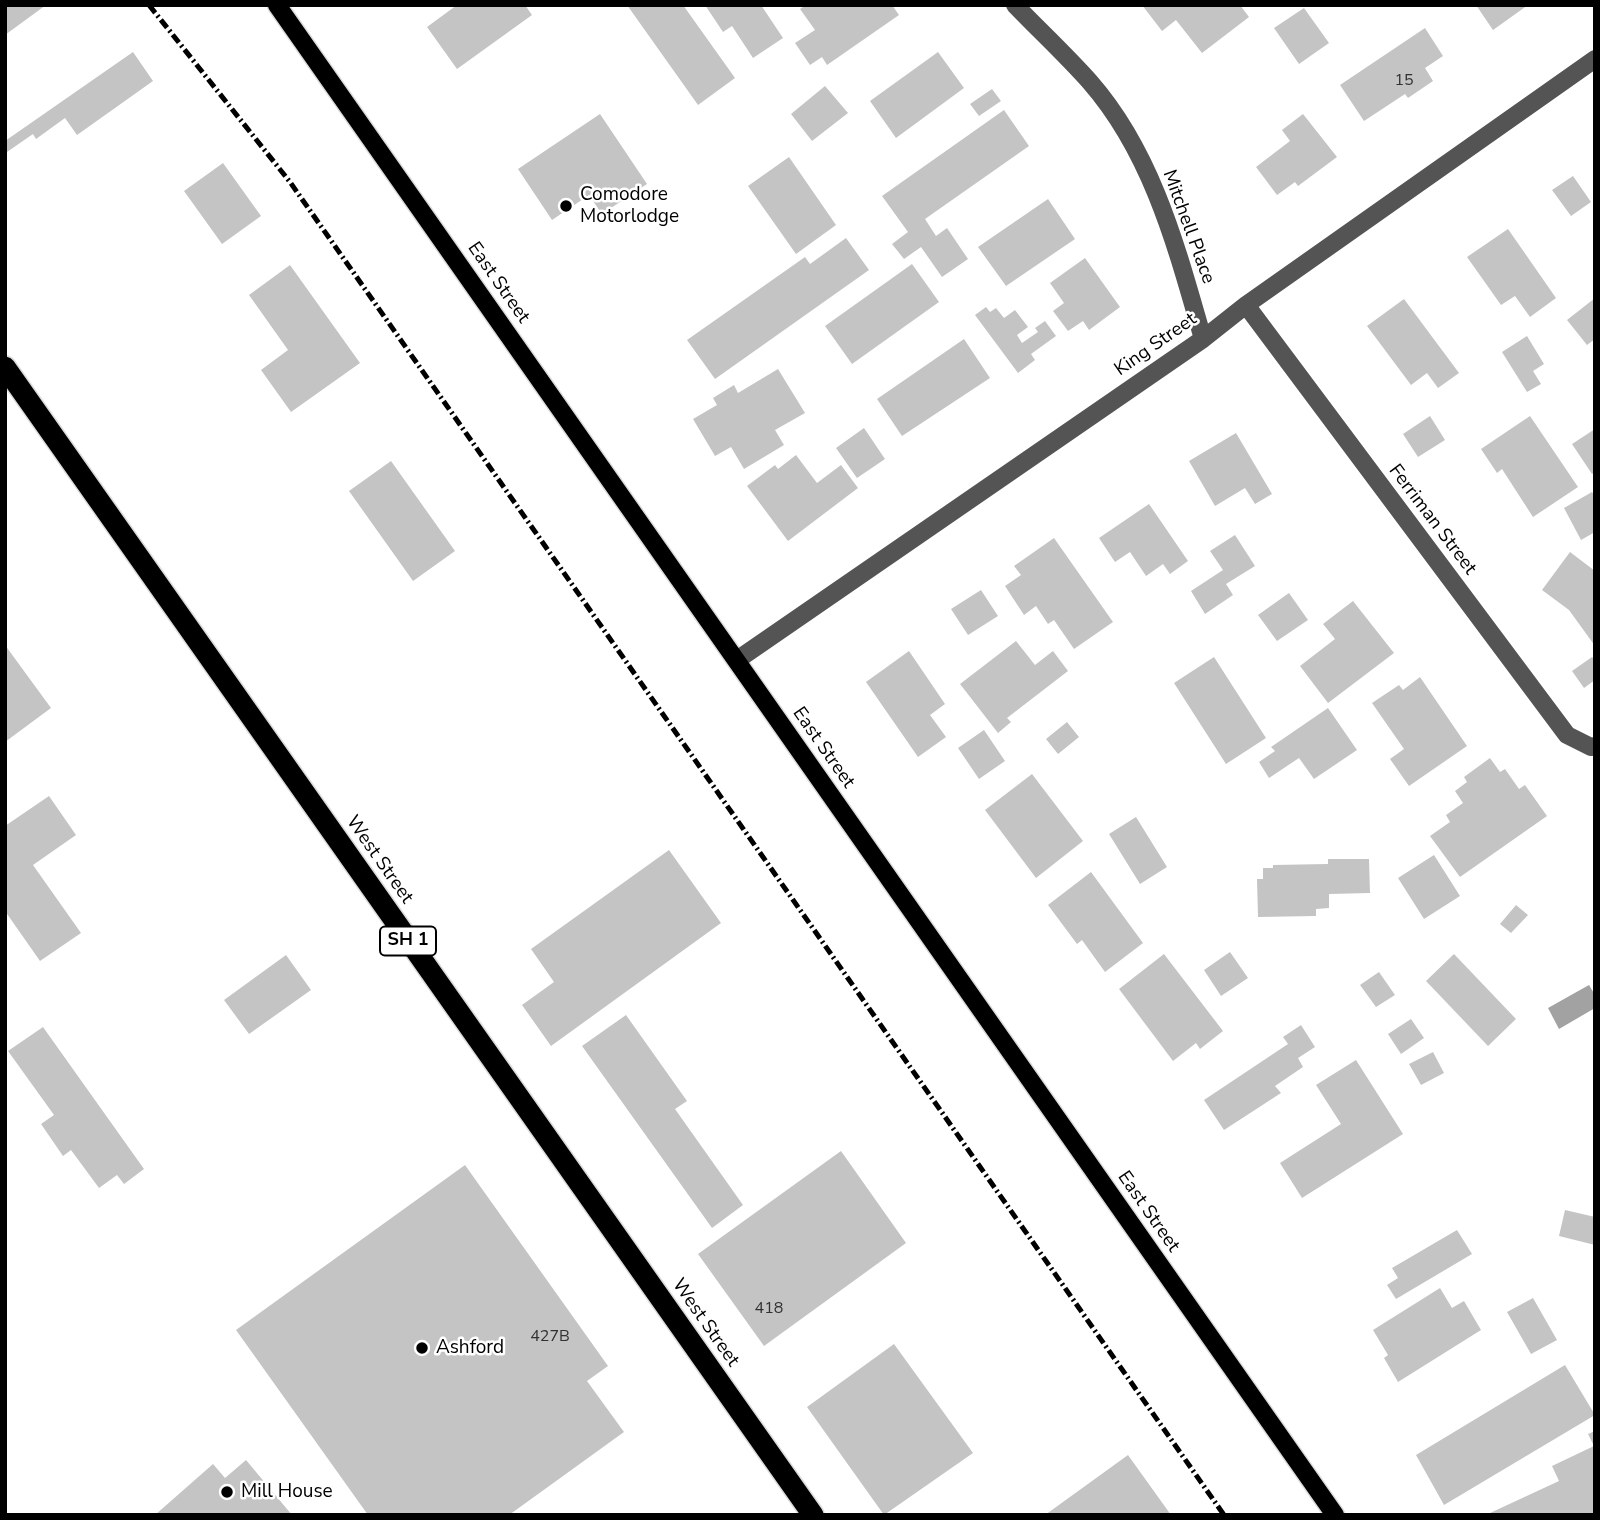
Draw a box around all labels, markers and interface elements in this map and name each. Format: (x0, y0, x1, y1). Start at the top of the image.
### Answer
house number: 15 (1394, 71, 1414, 91)
street label: Mitchell Place (1157, 167, 1219, 287)
place label: Comodore Motorlodge (580, 184, 679, 228)
marker: Comodore Motorlodge (558, 198, 574, 214)
street label: East Street (462, 238, 534, 328)
street label: King Street (1111, 308, 1201, 382)
street label: Ferriman Street (1383, 460, 1481, 580)
street label: East Street (787, 703, 859, 793)
street label: West Street (340, 812, 418, 908)
road number: SH 1 (380, 926, 436, 956)
street label: East Street (1112, 1167, 1184, 1257)
street label: West Street (666, 1275, 744, 1371)
house number: 418 (755, 1299, 783, 1319)
house number: 427B (530, 1327, 570, 1347)
place label: Ashford (436, 1337, 504, 1359)
marker: Ashford (414, 1340, 430, 1356)
place label: Mill House (241, 1481, 333, 1503)
marker: Mill House (219, 1484, 235, 1500)

